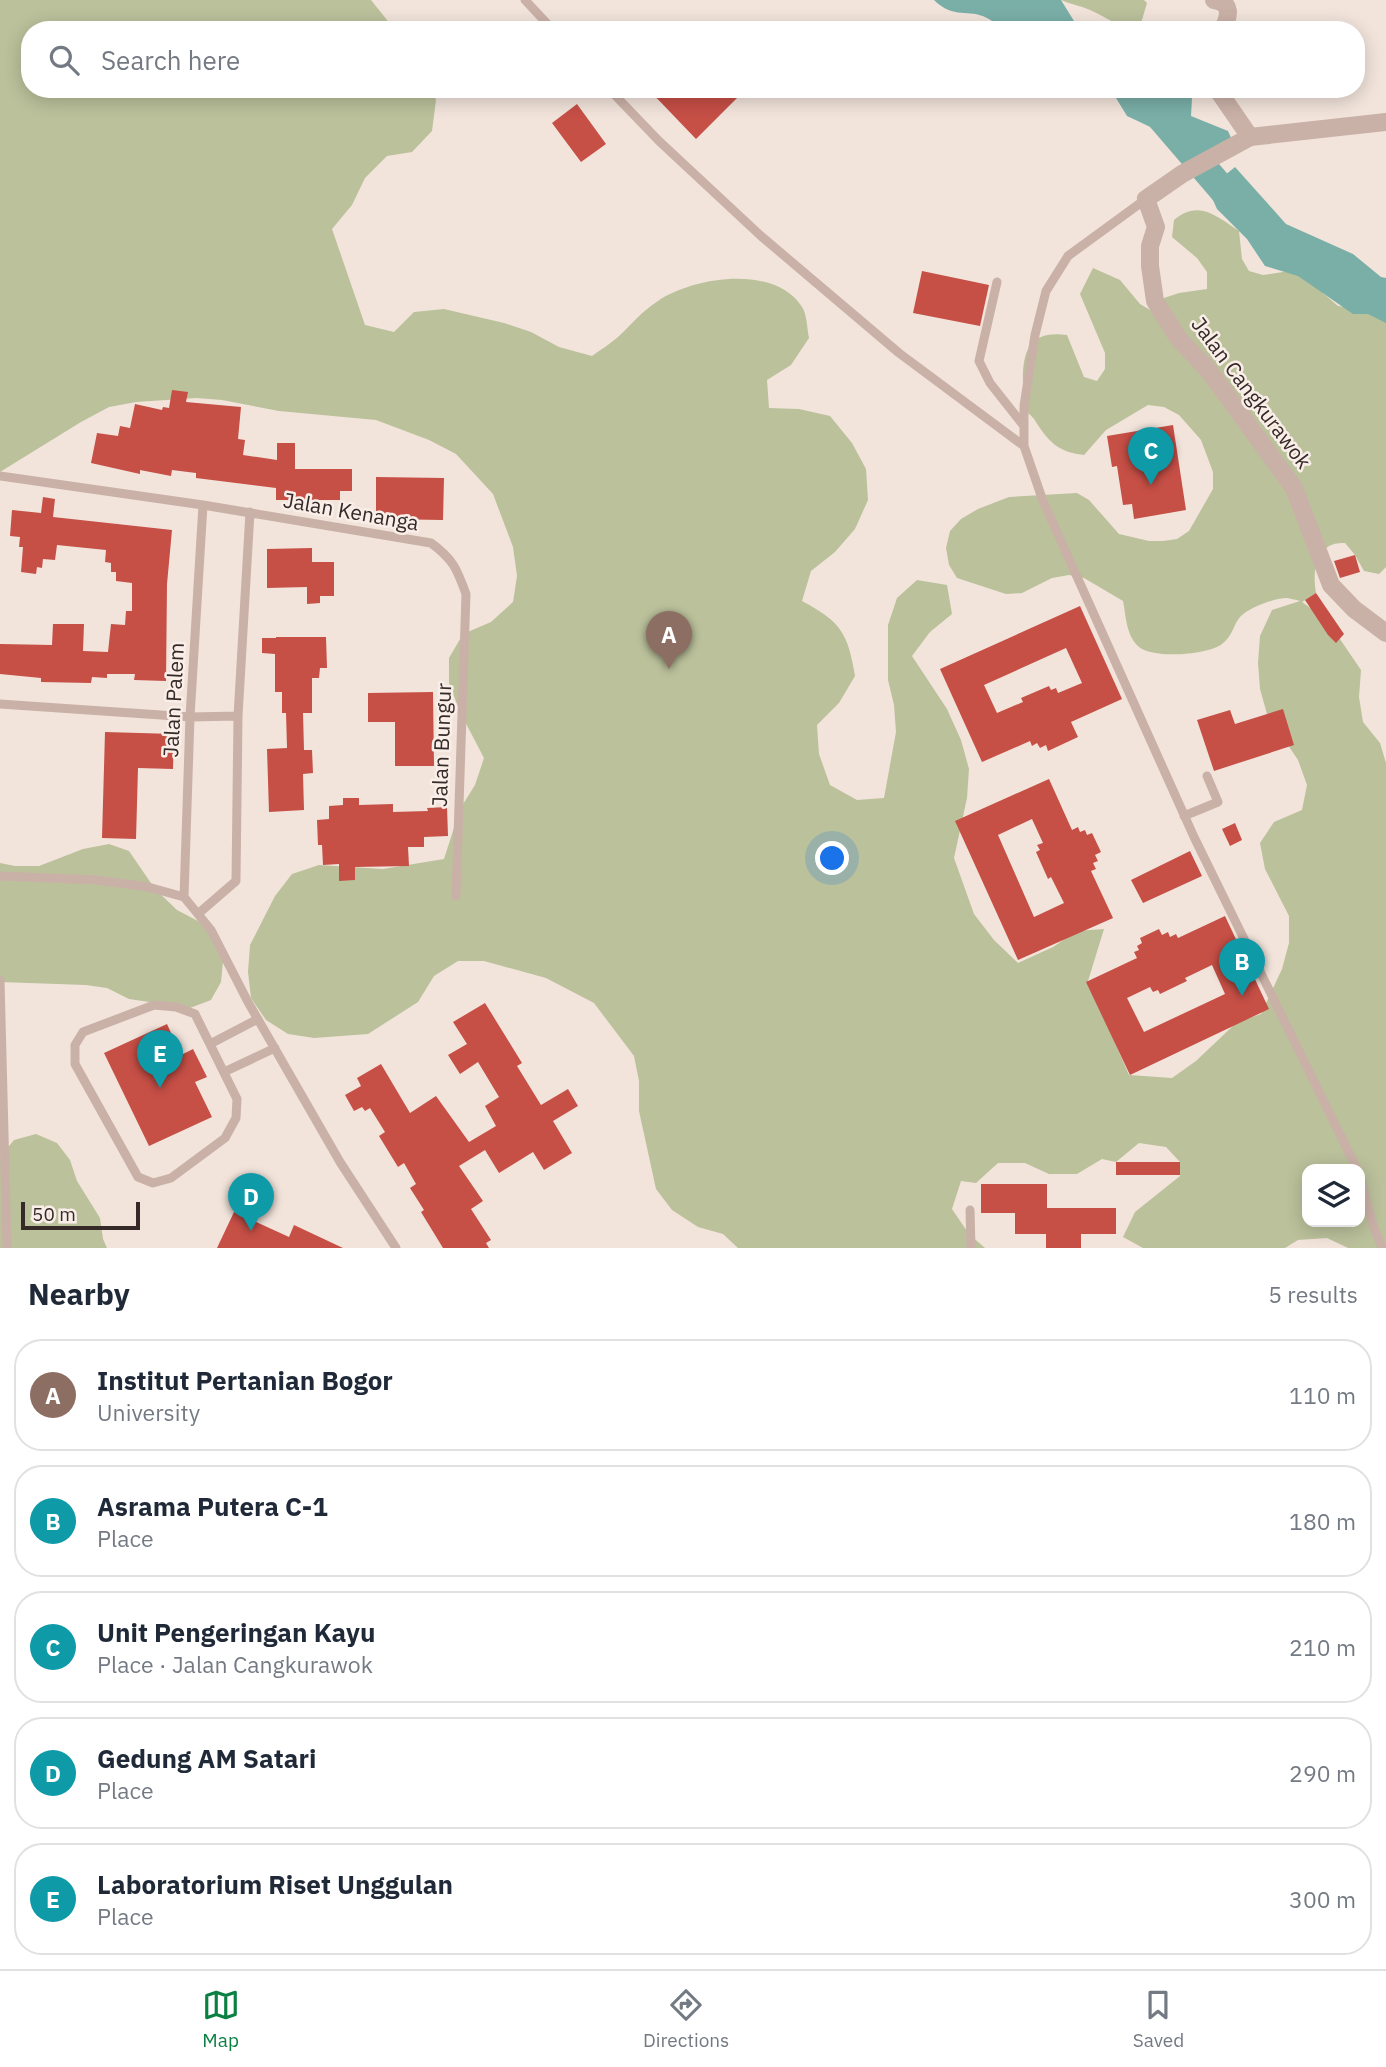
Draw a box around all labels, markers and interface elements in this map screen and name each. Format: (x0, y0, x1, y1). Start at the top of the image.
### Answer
search box (21, 21, 1365, 98)
icon: search (45, 41, 83, 79)
text: Search here (101, 43, 240, 77)
street label: Jalan Cangkurawok (1185, 311, 1318, 474)
pin: C (1128, 427, 1174, 485)
street label: Jalan Kenanga (281, 485, 421, 537)
pin: A (646, 611, 692, 669)
street label: Jalan Palem (156, 642, 190, 758)
street label: Jalan Bungur (425, 682, 457, 807)
your location (815, 841, 849, 875)
pin: B (1219, 938, 1265, 996)
pin: E (137, 1030, 183, 1088)
map controls (1302, 1164, 1365, 1227)
button: layers (1302, 1164, 1365, 1227)
pin: D (228, 1173, 274, 1231)
scale bar (21, 1199, 140, 1231)
text: 50 m (32, 1202, 76, 1226)
text: Nearby (28, 1274, 130, 1313)
text: 5 results (1268, 1279, 1358, 1309)
text: Institut Pertanian Bogor (97, 1363, 393, 1397)
text: A (45, 1380, 61, 1410)
text: 110 m (1289, 1380, 1356, 1410)
text: University (97, 1397, 200, 1427)
text: Asrama Putera C-1 (97, 1489, 328, 1523)
text: B (45, 1506, 61, 1536)
text: 180 m (1289, 1506, 1356, 1536)
text: Place (97, 1523, 154, 1553)
text: Unit Pengeringan Kayu (97, 1615, 375, 1649)
text: C (46, 1632, 60, 1662)
text: 210 m (1289, 1632, 1356, 1662)
text: Place · Jalan Cangkurawok (97, 1649, 373, 1679)
text: Gedung AM Satari (97, 1741, 316, 1775)
text: D (45, 1758, 61, 1788)
text: 290 m (1289, 1758, 1356, 1788)
text: Place (97, 1775, 154, 1805)
text: Laboratorium Riset Unggulan (97, 1867, 453, 1901)
text: E (46, 1884, 60, 1914)
text: 300 m (1289, 1884, 1356, 1914)
text: Place (97, 1901, 154, 1931)
tab: Map (202, 1986, 240, 2052)
tab: Directions (643, 1986, 729, 2052)
tab: Saved (1133, 1986, 1184, 2052)

